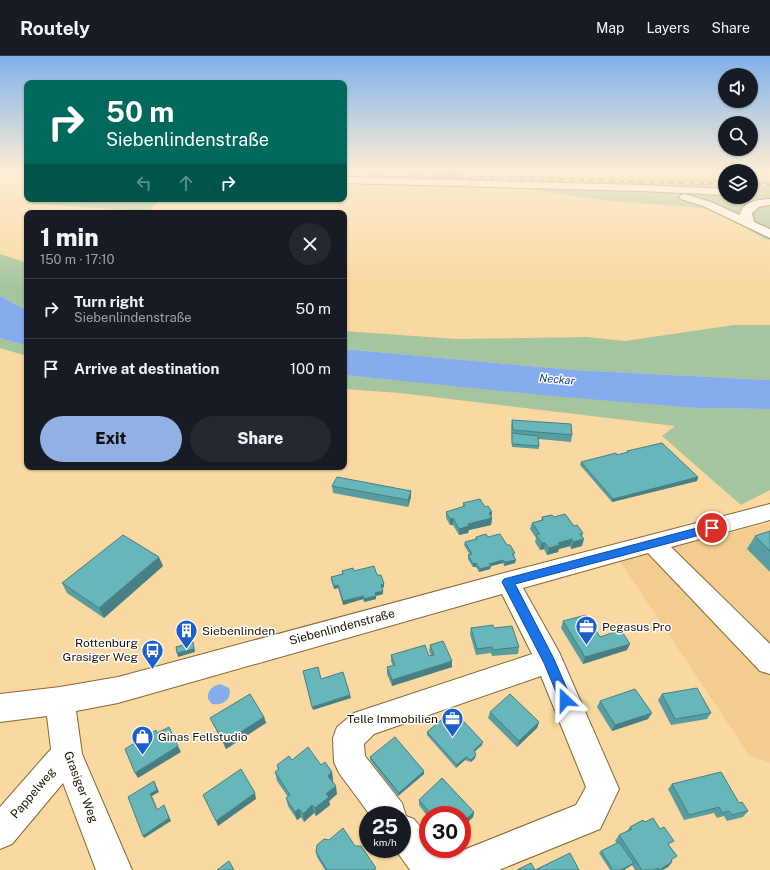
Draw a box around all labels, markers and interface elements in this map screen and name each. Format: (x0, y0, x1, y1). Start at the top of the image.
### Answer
text: Routely (20, 17, 90, 39)
text: Map (596, 20, 624, 36)
text: Layers (646, 20, 690, 36)
text: Share (712, 20, 750, 36)
map controls (718, 68, 758, 204)
button: sound (718, 68, 758, 108)
text: 50 m (106, 95, 174, 128)
icon: right (40, 96, 92, 148)
button: search (718, 116, 758, 156)
text: Siebenlindenstraße (106, 129, 269, 150)
button: layers (718, 164, 758, 204)
icon: left (133, 172, 155, 194)
icon: ahead (175, 172, 197, 194)
icon: right (217, 172, 239, 194)
text: 1 min (40, 223, 99, 251)
button: close (289, 223, 331, 265)
text: 150 m · 17:10 (40, 252, 114, 267)
text: Turn right (74, 293, 144, 310)
icon: right (40, 298, 62, 320)
text: 50 m (296, 300, 331, 317)
text: Siebenlindenstraße (74, 310, 192, 325)
icon: arrive (40, 358, 62, 380)
text: Arrive at destination (74, 360, 219, 377)
text: 100 m (290, 360, 331, 377)
water label: Neckar (539, 371, 576, 387)
button: Exit (40, 416, 182, 462)
button: Share (190, 416, 331, 462)
pin (695, 511, 729, 545)
icon: arrive (701, 517, 723, 539)
street label: Siebenlindenstraße (288, 606, 396, 648)
office icon: Pegasus Pro (574, 614, 600, 647)
building icon: Siebenlinden (173, 618, 199, 651)
place label: Pegasus Pro (602, 620, 671, 634)
place label: Siebenlinden (202, 624, 275, 638)
place label: Rottenburg Grasiger Weg (63, 636, 138, 664)
bus stop icon: Rottenburg Grasiger Weg (140, 637, 166, 670)
position arrow (544, 679, 586, 721)
office icon: Telle Immobilien (440, 706, 466, 739)
place label: Telle Immobilien (347, 712, 438, 726)
shop icon: Ginas Fellstudio (130, 724, 156, 757)
place label: Ginas Fellstudio (158, 730, 248, 744)
street label: Grasiger Weg (61, 749, 101, 825)
street label: Pappelweg (8, 765, 58, 821)
speed limit sign: 30 (419, 806, 471, 858)
text: 25 (372, 815, 398, 839)
text: km/h (373, 836, 397, 848)

